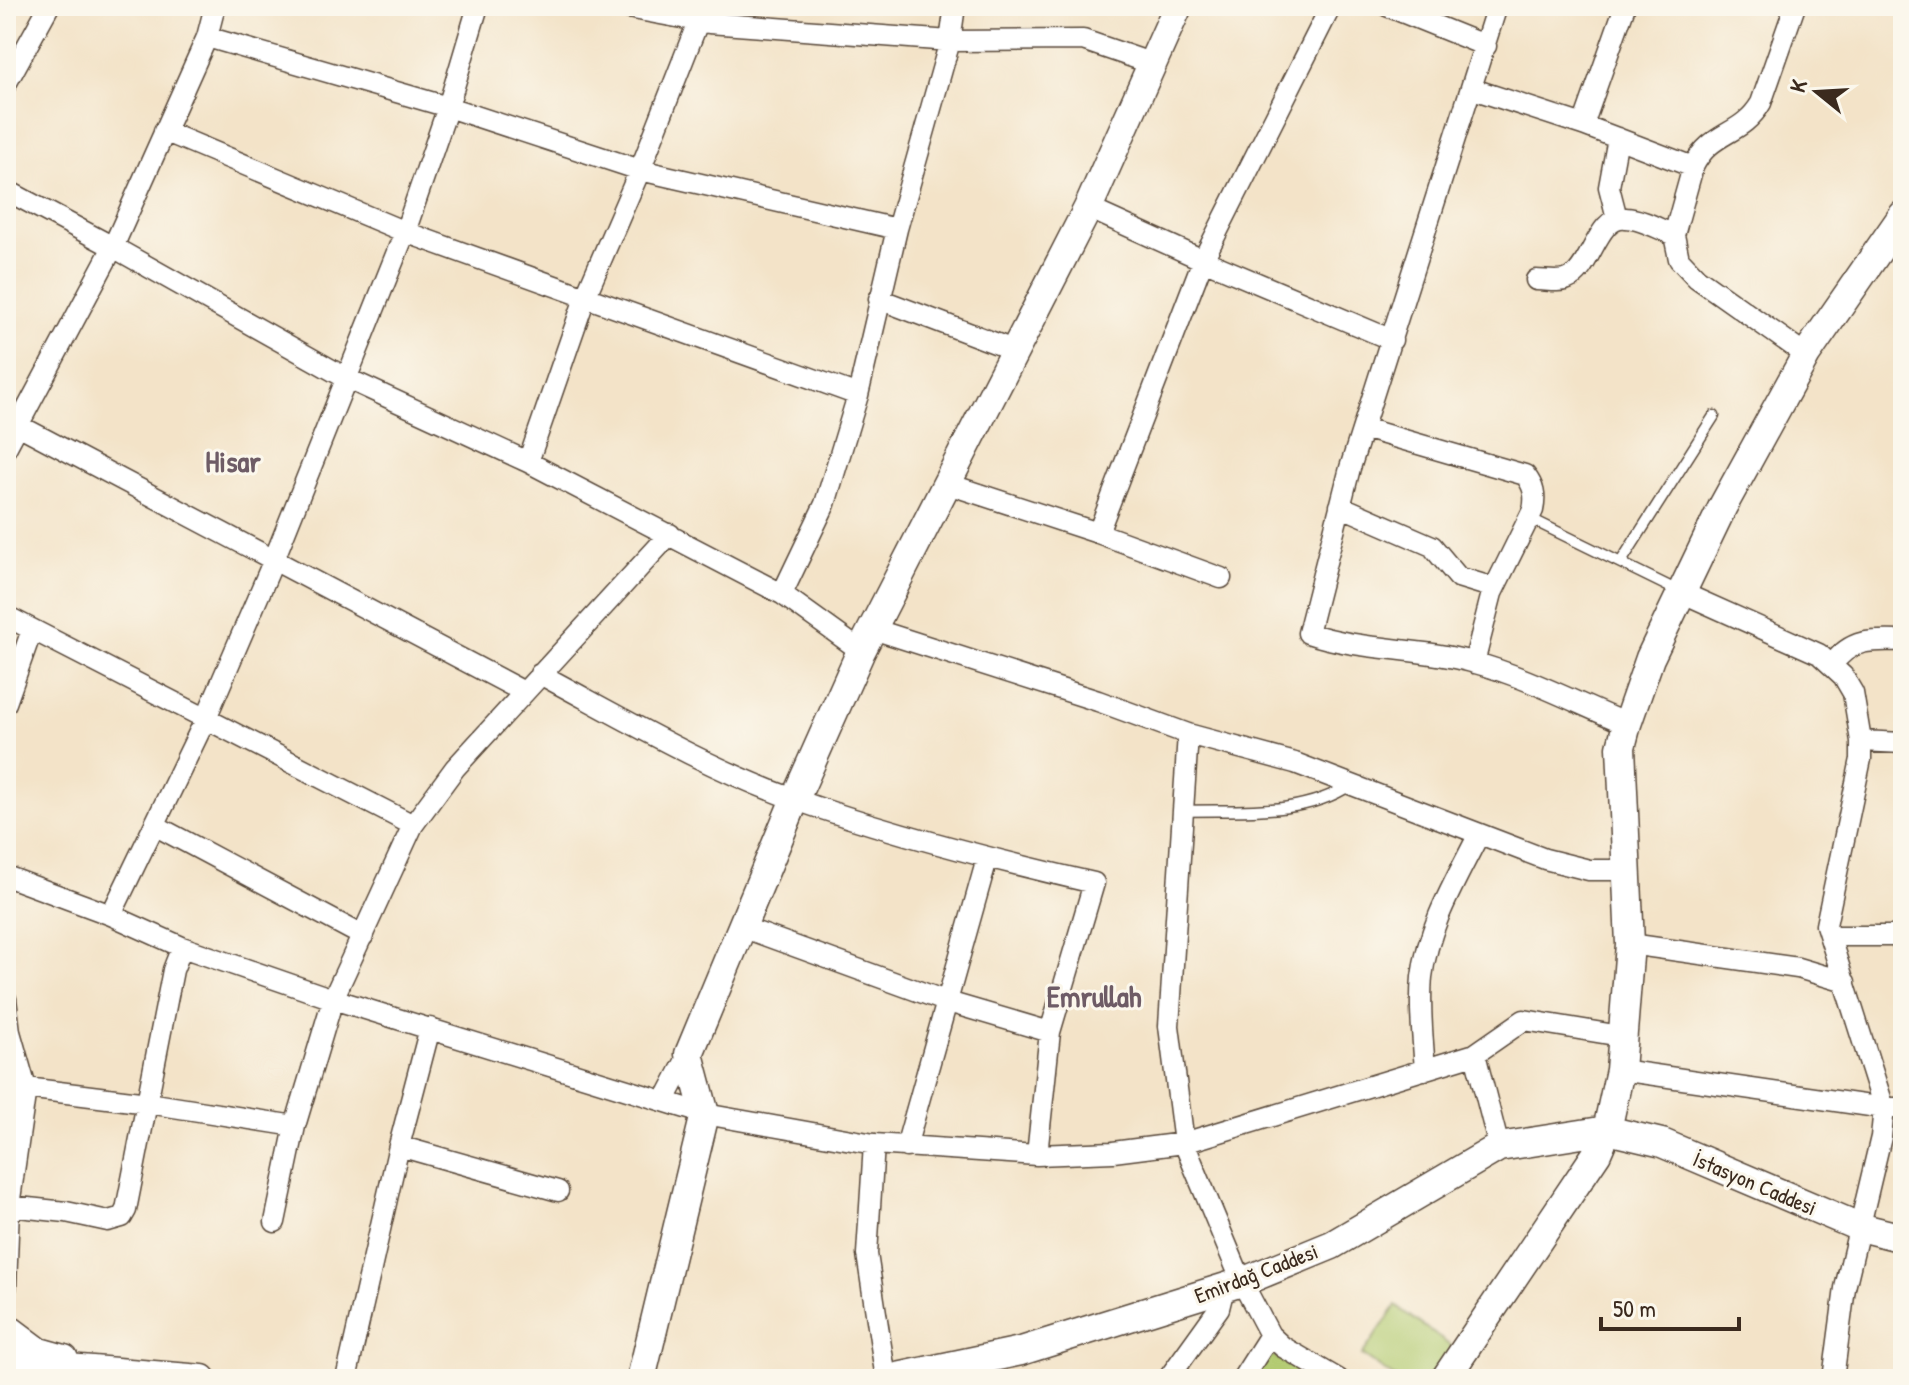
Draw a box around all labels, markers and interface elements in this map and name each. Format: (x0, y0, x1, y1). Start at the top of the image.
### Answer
north arrow (1777, 52, 1857, 132)
text: K (1782, 75, 1814, 96)
district label: Hisar (205, 441, 261, 481)
district label: Emrullah (1047, 976, 1142, 1016)
street label: İstasyon Caddesi (1689, 1144, 1821, 1222)
street label: Emirdağ Caddesi (1190, 1236, 1322, 1310)
scale bar (1601, 1281, 1739, 1331)
text: 50 m (1613, 1292, 1656, 1324)

